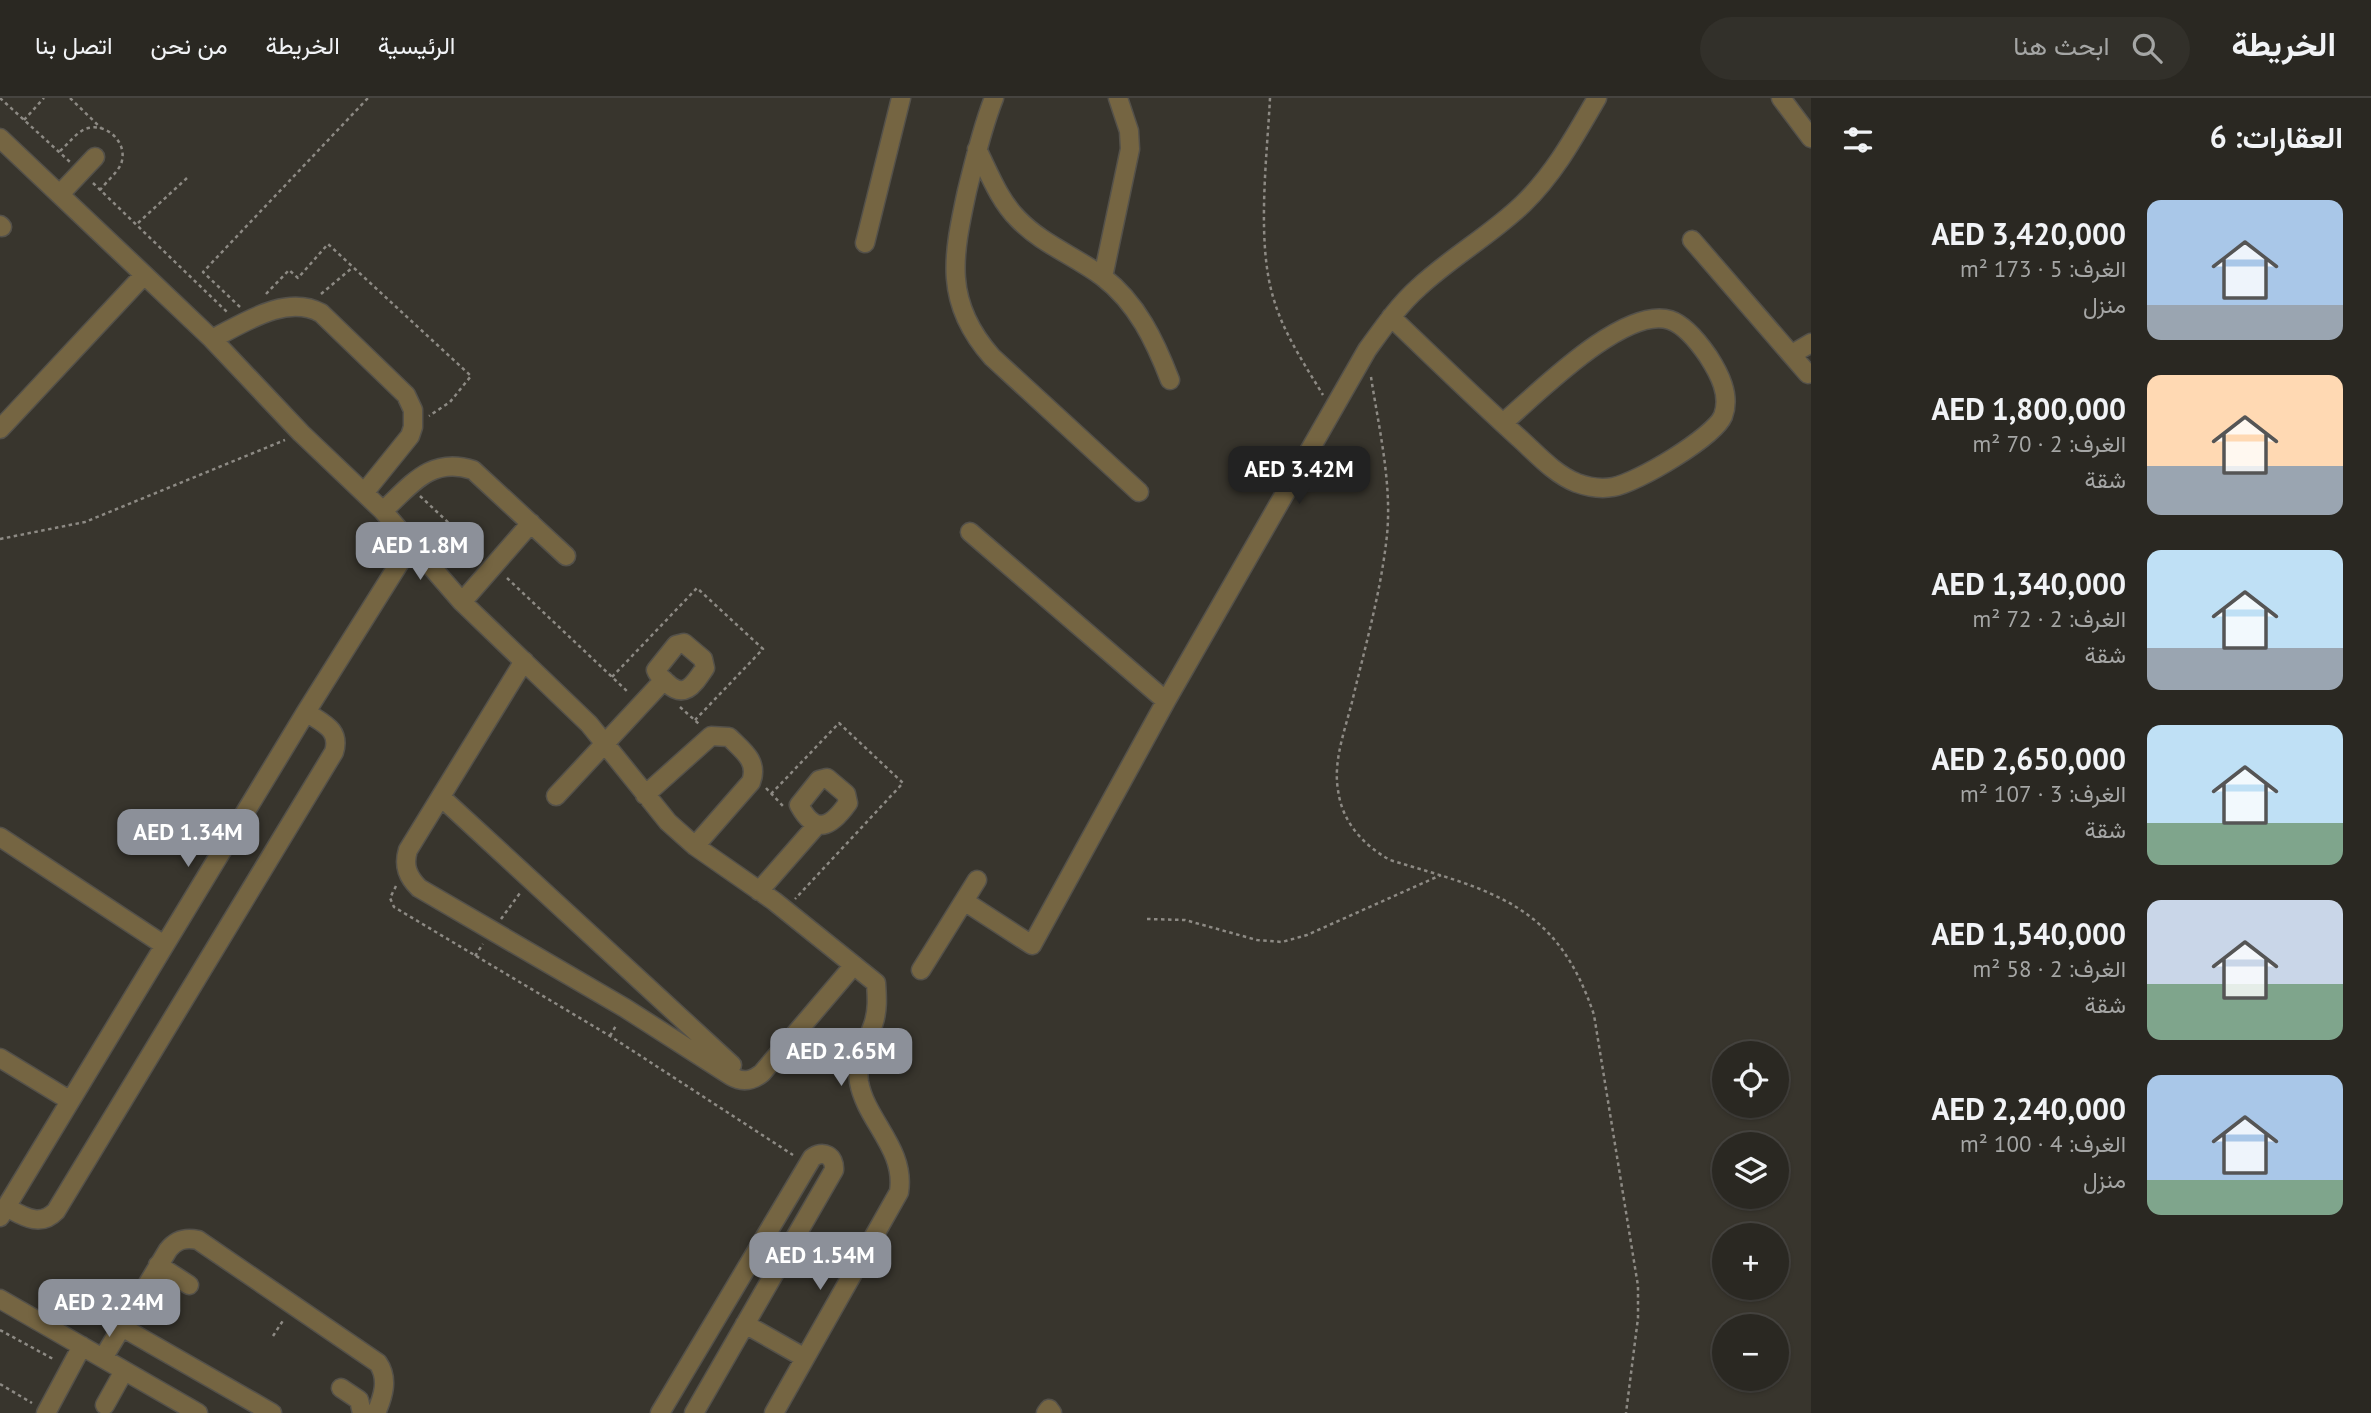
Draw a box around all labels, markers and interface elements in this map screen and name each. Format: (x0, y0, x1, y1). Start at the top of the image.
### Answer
search box (1700, 17, 2190, 80)
text: الخريطة (2232, 22, 2336, 65)
text: ابحث هنا (2013, 29, 2110, 62)
icon: search (2128, 29, 2166, 67)
text: اتصل بنا (35, 30, 113, 61)
text: من نحن (151, 30, 228, 61)
text: الخريطة (266, 30, 340, 61)
text: الرئيسية (378, 30, 455, 61)
text: العقارات: 6 (2210, 117, 2343, 156)
icon: filters (1839, 121, 1877, 159)
text: AED 3,420,000 (1931, 214, 2126, 253)
icon: home (2203, 228, 2287, 312)
text: الغرف: 5 · 173 m² (1960, 254, 2126, 283)
text: منزل (2083, 290, 2126, 319)
text: AED 1,800,000 (1931, 389, 2126, 428)
icon: home (2203, 403, 2287, 487)
text: الغرف: 2 · 70 m² (1972, 429, 2126, 458)
pin: AED 3.42M (1219, 446, 1379, 506)
text: AED 3.42M (1244, 454, 1354, 483)
text: شقة (2084, 465, 2126, 494)
pin: AED 1.8M (348, 522, 492, 582)
text: AED 1.8M (372, 530, 468, 559)
text: AED 1,340,000 (1931, 564, 2126, 603)
icon: home (2203, 578, 2287, 662)
text: الغرف: 2 · 72 m² (1972, 604, 2126, 633)
text: شقة (2084, 640, 2126, 669)
text: AED 2,650,000 (1931, 739, 2126, 778)
icon: home (2203, 753, 2287, 837)
text: الغرف: 3 · 107 m² (1960, 779, 2126, 808)
pin: AED 1.34M (108, 810, 268, 869)
text: شقة (2084, 815, 2126, 844)
text: AED 1.34M (133, 817, 243, 846)
text: AED 1,540,000 (1931, 914, 2126, 953)
icon: home (2203, 928, 2287, 1012)
text: الغرف: 2 · 58 m² (1972, 954, 2126, 983)
text: شقة (2084, 990, 2126, 1019)
pin: AED 2.65M (761, 1028, 921, 1088)
text: AED 2.65M (786, 1036, 896, 1065)
map controls (1712, 1041, 1789, 1391)
button: locate (1712, 1041, 1789, 1118)
text: AED 2,240,000 (1931, 1089, 2126, 1128)
icon: home (2203, 1103, 2287, 1187)
text: الغرف: 4 · 100 m² (1960, 1129, 2126, 1158)
button: layers (1712, 1132, 1789, 1209)
text: منزل (2083, 1165, 2126, 1194)
button: + (1712, 1223, 1789, 1300)
pin: AED 1.54M (740, 1232, 900, 1292)
text: AED 1.54M (765, 1240, 875, 1269)
pin: AED 2.24M (29, 1280, 189, 1339)
text: AED 2.24M (54, 1287, 164, 1316)
button: − (1712, 1314, 1789, 1391)

